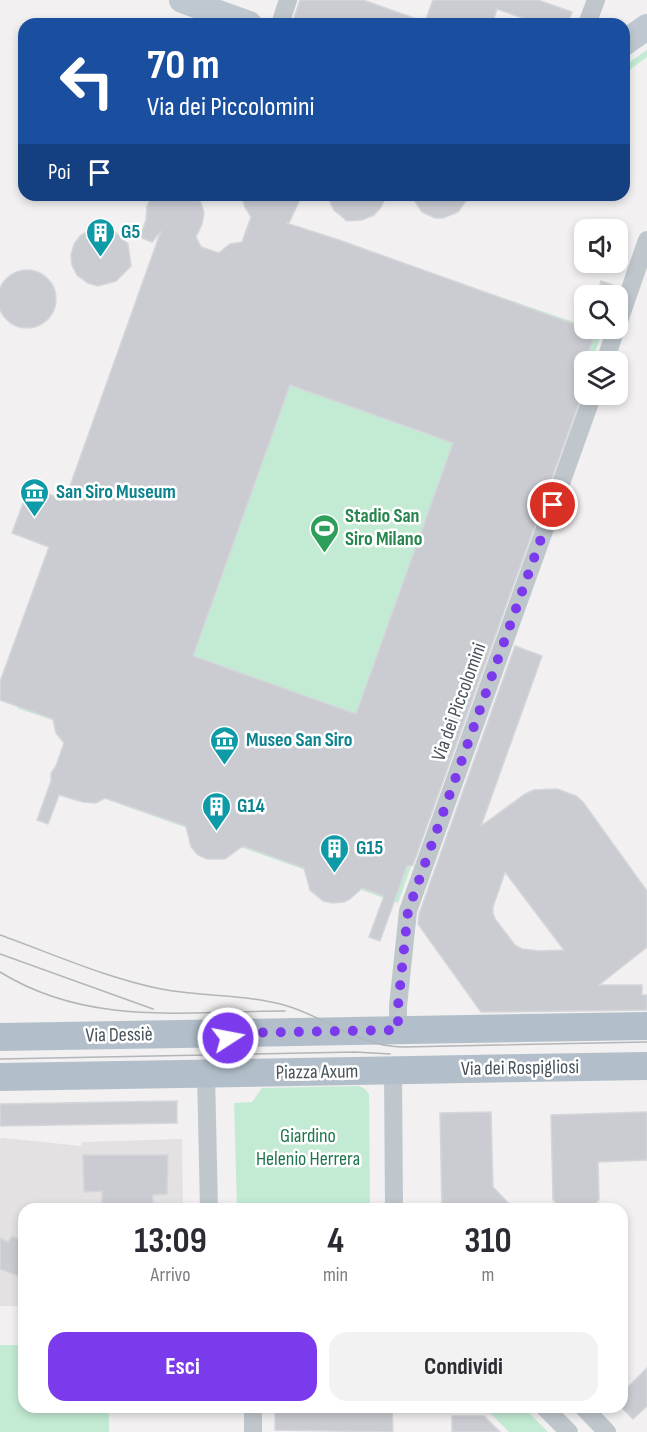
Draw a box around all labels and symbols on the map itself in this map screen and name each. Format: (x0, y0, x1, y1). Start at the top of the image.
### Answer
building icon: G5 (84, 216, 116, 258)
place label: G5 (121, 220, 140, 244)
museum icon: San Siro Museum (19, 476, 51, 518)
pin (527, 479, 578, 530)
place label: San Siro Museum (56, 480, 176, 504)
place label: Stadio San Siro Milano (345, 504, 422, 551)
sports icon: Stadio San Siro Milano (308, 512, 340, 554)
street label: Via dei Piccolomini (427, 640, 491, 764)
museum icon: Museo San Siro (209, 724, 241, 766)
place label: Museo San Siro (246, 728, 352, 752)
building icon: G14 (200, 790, 232, 832)
place label: G14 (237, 794, 265, 818)
building icon: G15 (319, 832, 351, 874)
place label: G15 (356, 836, 383, 860)
position arrow (196, 1006, 260, 1070)
street label: Via Dessiè (85, 1022, 153, 1048)
street label: Via dei Rospigliosi (461, 1055, 579, 1081)
street label: Piazza Axum (276, 1059, 358, 1085)
park label: Giardino Helenio Herrera (256, 1124, 360, 1171)

